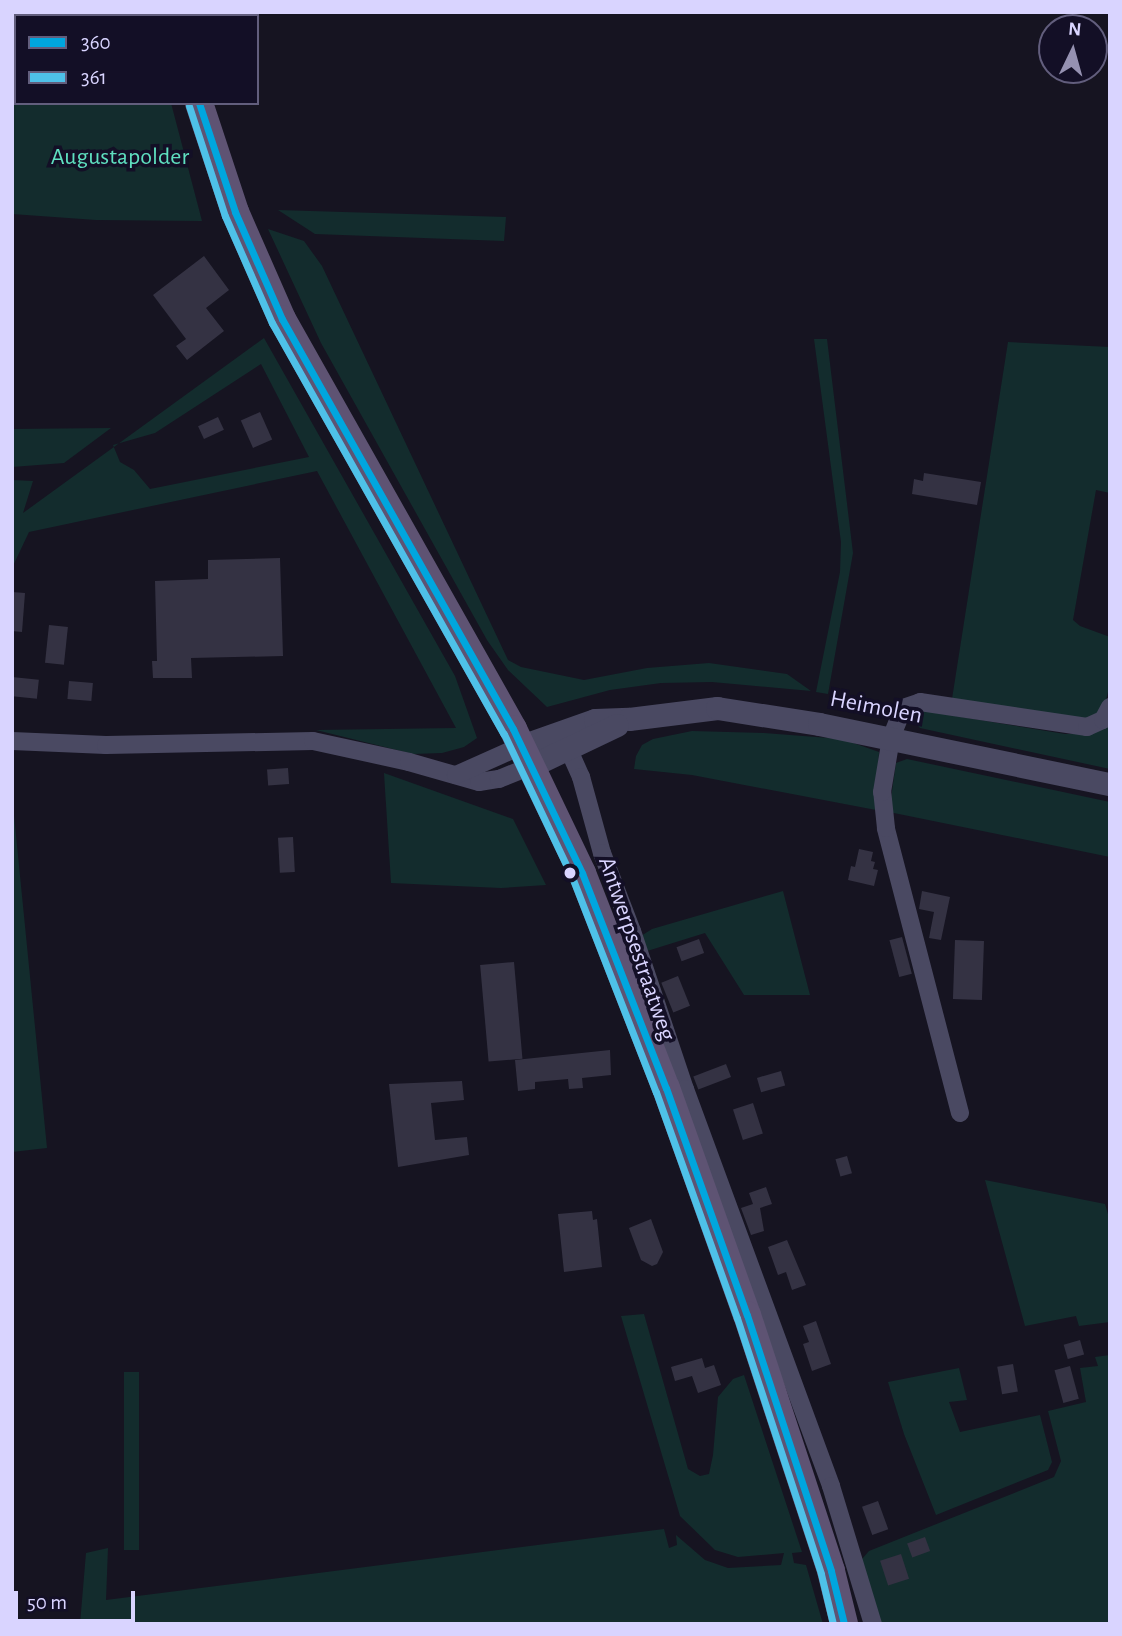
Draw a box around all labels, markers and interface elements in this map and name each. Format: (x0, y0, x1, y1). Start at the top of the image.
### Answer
legend (14, 14, 259, 105)
north arrow (1038, 14, 1108, 84)
text: N (1067, 20, 1082, 40)
text: 360 (81, 32, 111, 53)
text: 361 (81, 67, 107, 88)
park label: Augustapolder (51, 144, 189, 172)
street label: Heimolen (828, 685, 924, 731)
street label: Antwerpsestraatweg (591, 853, 681, 1045)
unlabelled marker (563, 866, 577, 880)
scale bar (18, 1576, 138, 1620)
text: 50 m (27, 1592, 67, 1613)

